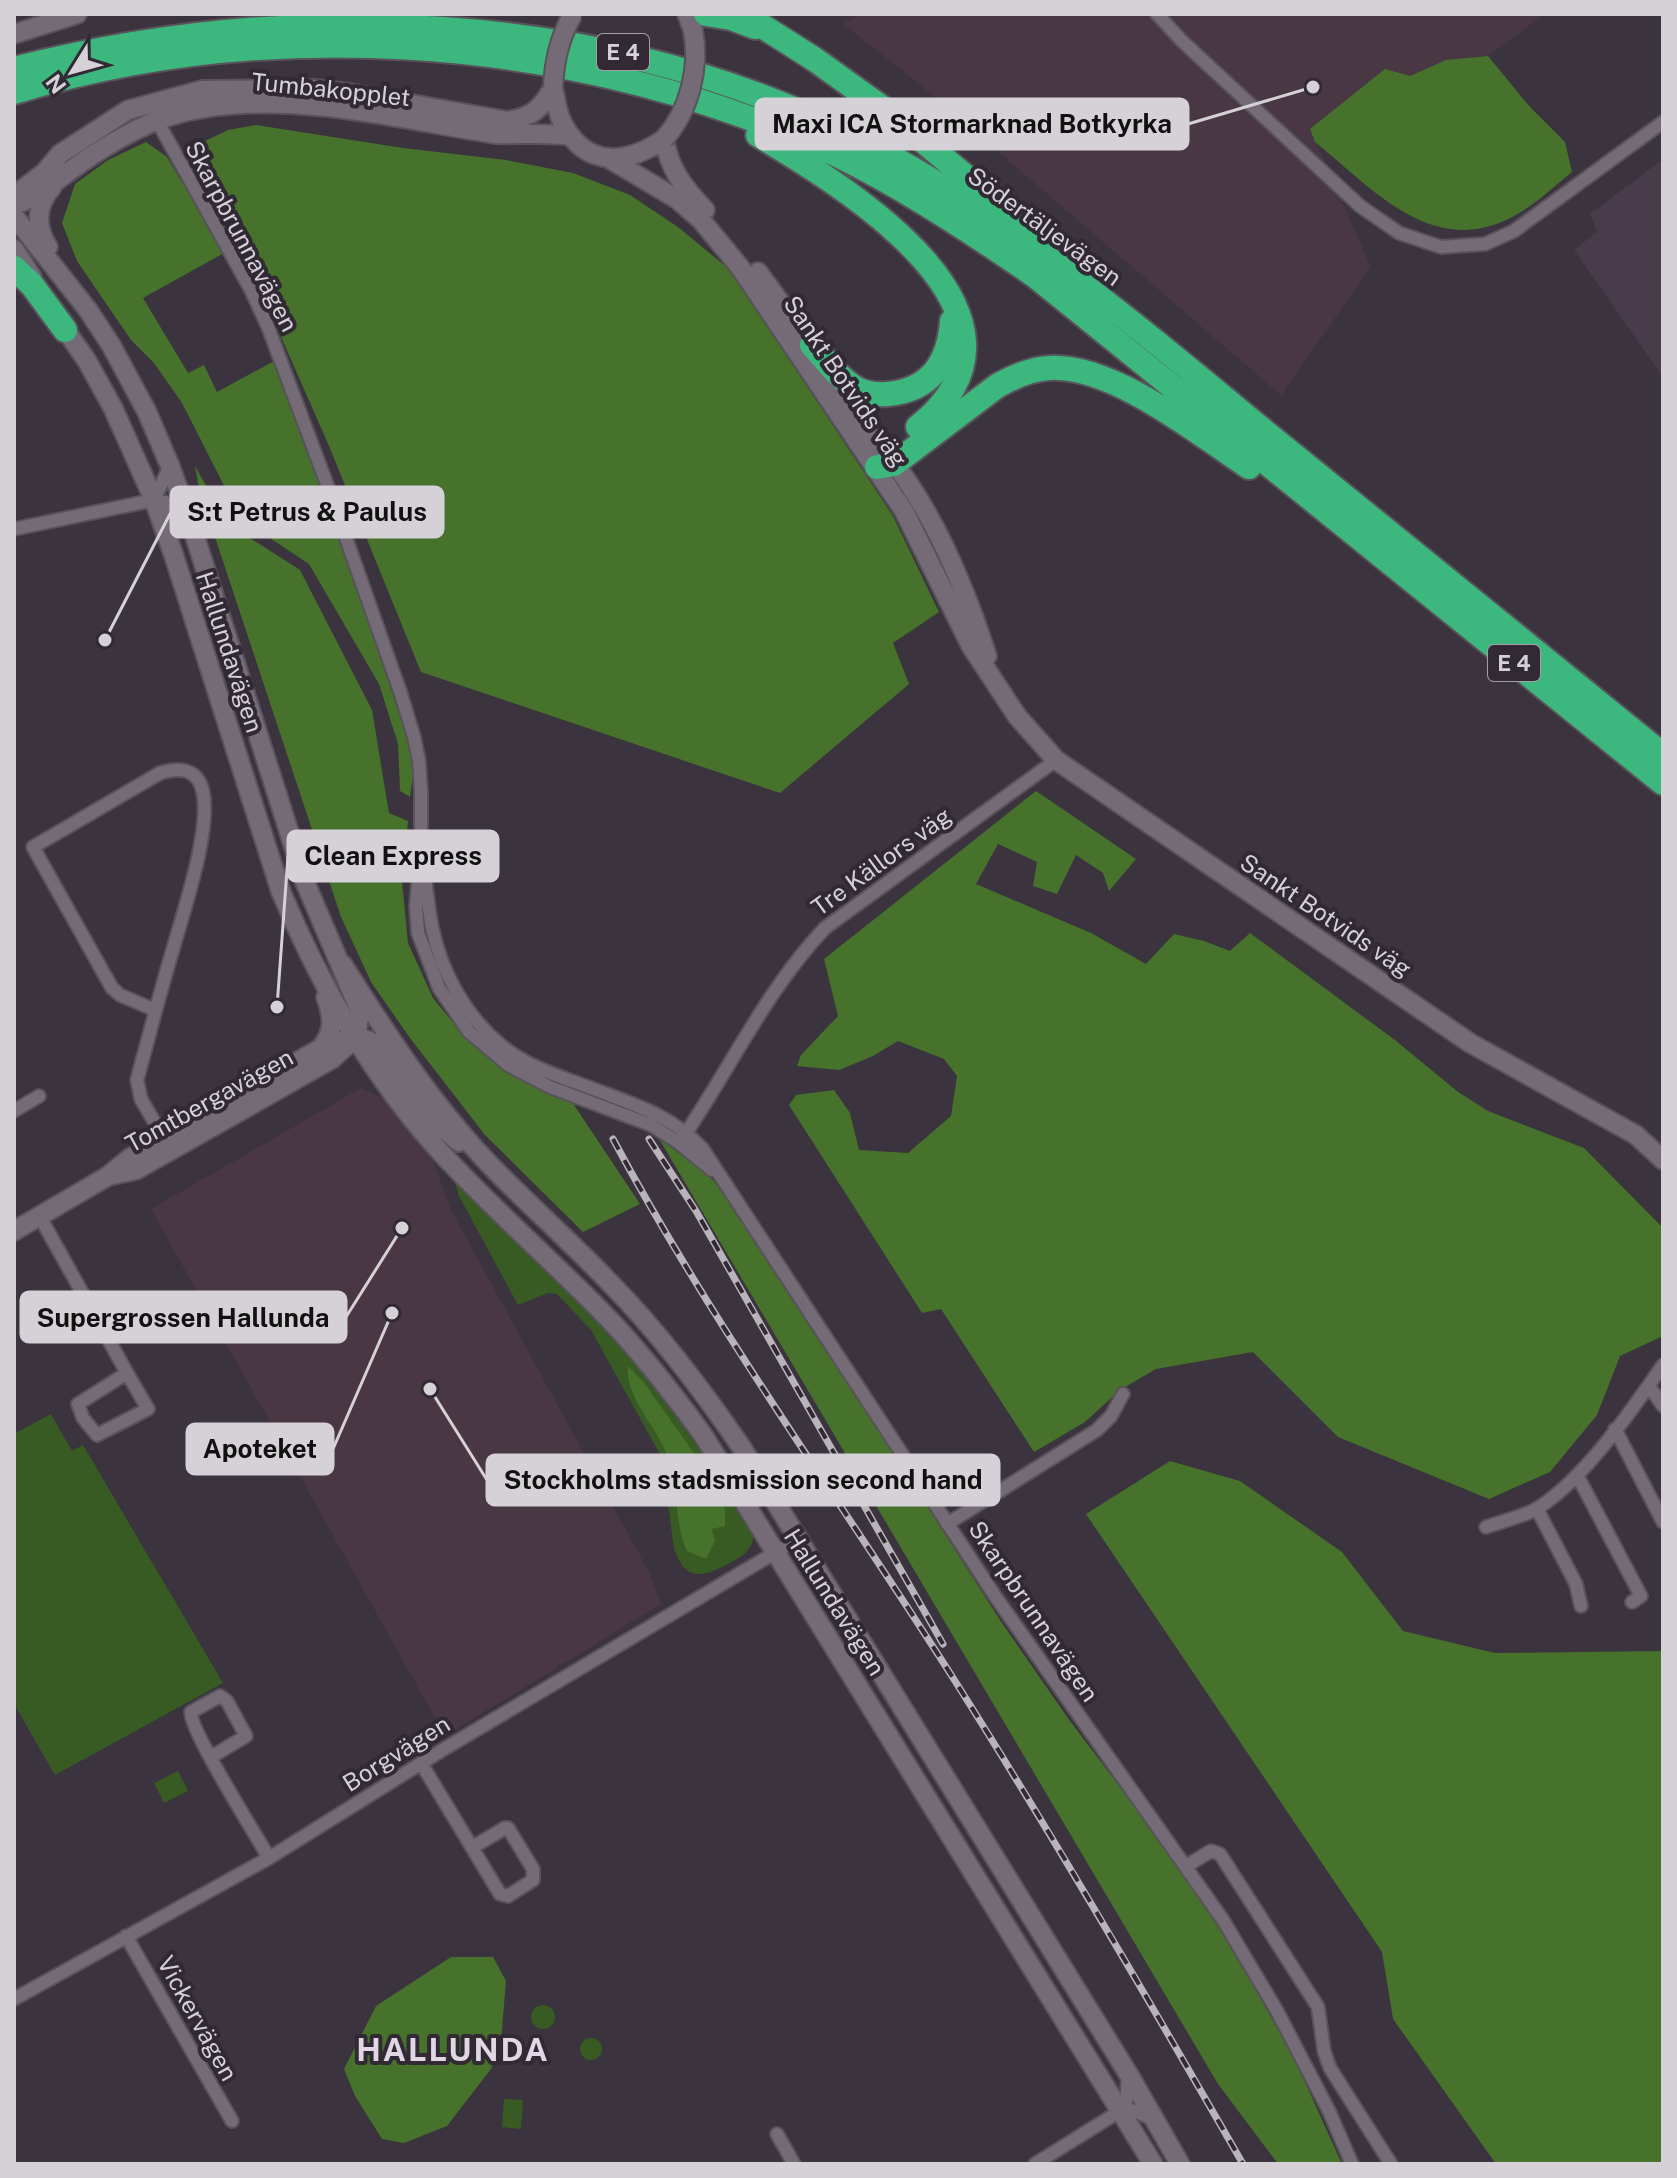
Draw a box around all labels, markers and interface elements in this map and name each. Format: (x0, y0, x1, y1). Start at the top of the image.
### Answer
north arrow (32, 32, 112, 112)
road number: E 4 (597, 34, 649, 70)
street label: Tumbakopplet (250, 67, 412, 111)
text: N (40, 69, 72, 99)
callout: Maxi ICA Stormarknad Botkyrka (756, 99, 1188, 149)
text: Maxi ICA Stormarknad Botkyrka (772, 108, 1172, 139)
street label: Skarpbrunnavägen (180, 136, 304, 336)
street label: Södertäljevägen (963, 161, 1127, 291)
street label: Sankt Botvids väg (778, 290, 914, 472)
callout: S:t Petrus & Paulus (171, 487, 443, 537)
text: S:t Petrus & Paulus (187, 496, 427, 527)
street label: Hallundavägen (191, 568, 269, 736)
road number: E 4 (1488, 645, 1540, 681)
street label: Tre Källors väg (806, 801, 956, 921)
callout: Clean Express (288, 831, 498, 881)
text: Clean Express (304, 840, 482, 871)
street label: Sankt Botvids väg (1235, 847, 1417, 983)
street label: Tomtbergavägen (120, 1042, 298, 1158)
callout: Supergrossen Hallunda (21, 1292, 346, 1342)
text: Supergrossen Hallunda (36, 1302, 330, 1333)
callout: Apoteket (187, 1424, 333, 1474)
text: Apoteket (203, 1433, 317, 1464)
callout: Stockholms stadsmission second hand (487, 1455, 999, 1505)
text: Stockholms stadsmission second hand (503, 1464, 983, 1495)
street label: Skarpbrunnavägen (963, 1515, 1105, 1707)
street label: Hallundavägen (779, 1524, 891, 1680)
street label: Borgvägen (337, 1709, 455, 1797)
street label: Vickervägen (152, 1951, 244, 2085)
district label: HALLUNDA (356, 2031, 550, 2068)

